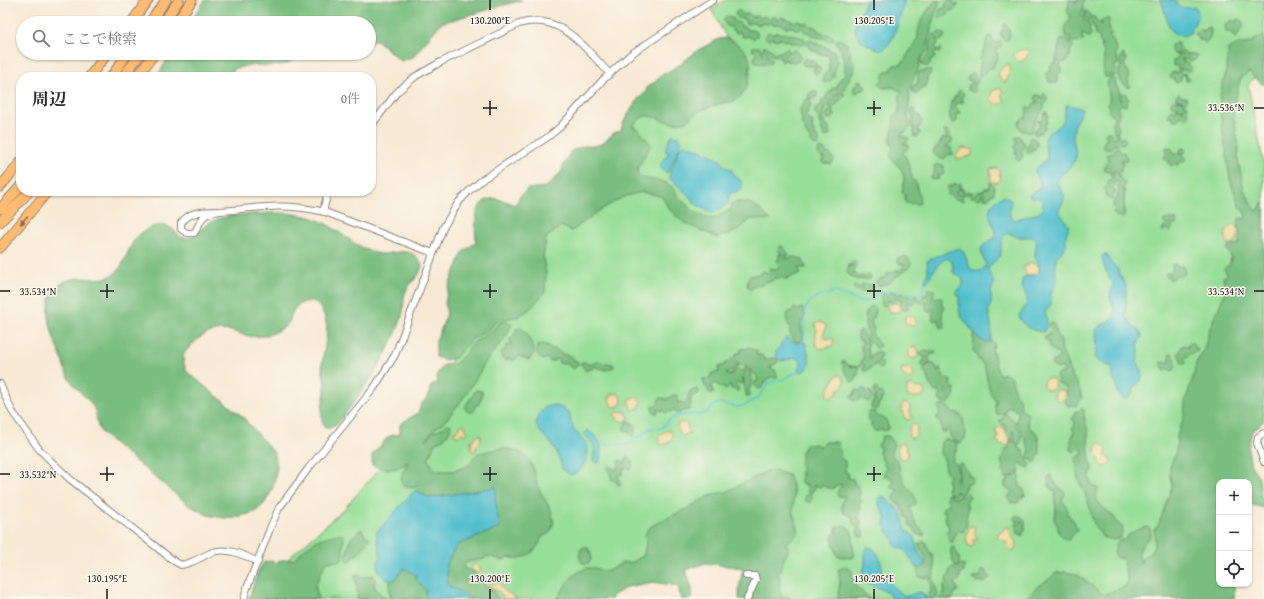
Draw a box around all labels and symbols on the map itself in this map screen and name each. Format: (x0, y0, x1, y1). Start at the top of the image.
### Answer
text: 130.200°E (470, 13, 510, 28)
text: 130.205°E (854, 13, 894, 28)
text: 33.536°N (1208, 100, 1245, 115)
one-way arrow (20, 214, 29, 225)
text: 33.534°N (20, 284, 57, 299)
text: 33.534°N (1208, 284, 1245, 299)
text: 33.532°N (20, 467, 57, 482)
text: 130.195°E (87, 571, 127, 586)
text: 130.200°E (470, 571, 510, 586)
text: 130.205°E (854, 571, 894, 586)

